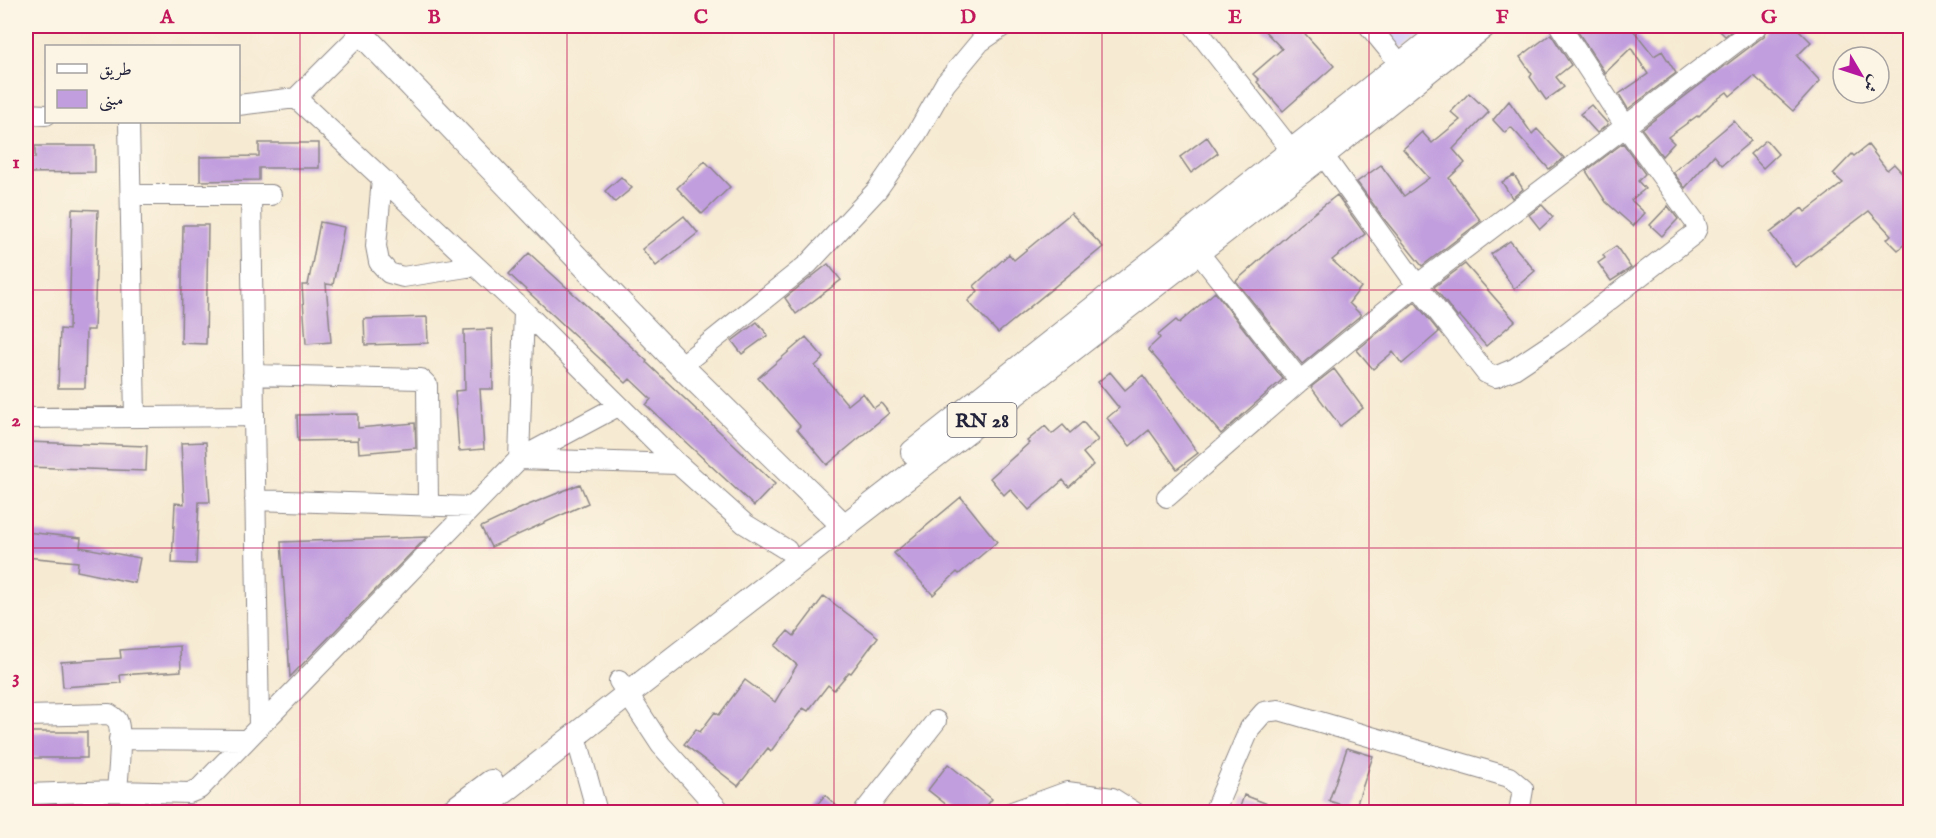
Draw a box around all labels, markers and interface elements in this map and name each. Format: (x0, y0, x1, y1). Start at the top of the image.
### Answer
text: A (159, 5, 175, 30)
text: B (427, 5, 441, 30)
text: C (694, 5, 708, 30)
text: D (960, 5, 976, 30)
text: E (1228, 5, 1242, 30)
text: F (1496, 5, 1509, 30)
text: G (1761, 5, 1778, 30)
legend (45, 45, 240, 123)
north arrow (1831, 45, 1891, 105)
text: طريق (99, 59, 132, 82)
text: ش (1858, 71, 1884, 96)
text: مبنى (99, 89, 124, 112)
text: 1 (12, 150, 20, 175)
road number: RN 28 (948, 403, 1016, 437)
text: 2 (11, 408, 21, 433)
text: 3 (12, 665, 20, 690)

